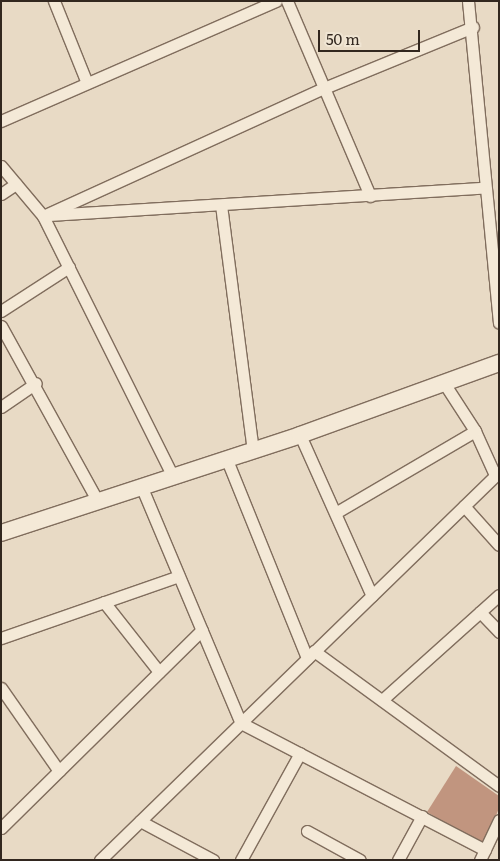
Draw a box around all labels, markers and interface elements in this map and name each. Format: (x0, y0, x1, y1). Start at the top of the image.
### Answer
scale bar (320, 20, 422, 52)
text: 50 m (326, 27, 360, 50)

